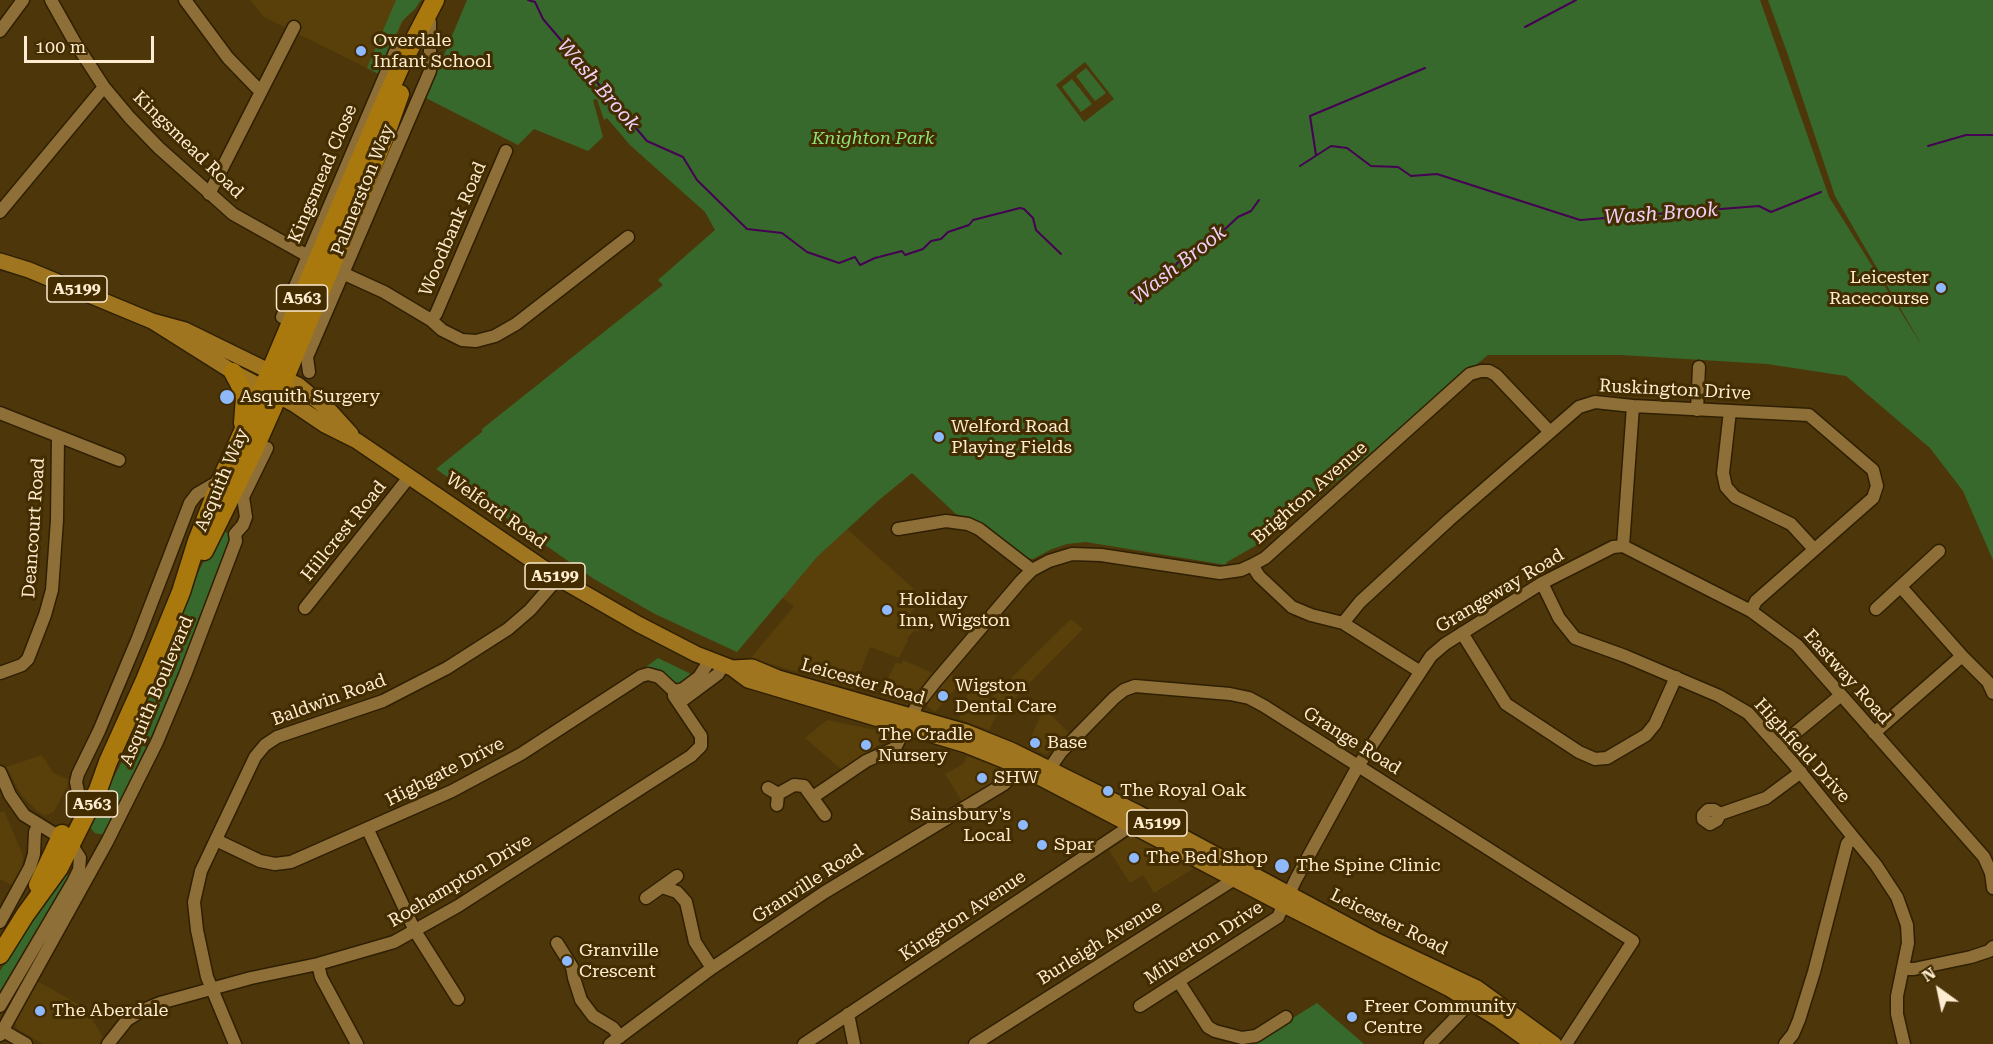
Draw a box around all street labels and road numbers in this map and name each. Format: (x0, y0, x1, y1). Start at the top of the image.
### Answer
street label: Kingsmead Road (128, 87, 248, 203)
street label: Kingsmead Close (284, 101, 362, 247)
street label: Palmerston Way (327, 121, 399, 259)
street label: Woodbank Road (415, 159, 491, 299)
road number: A5199 (47, 276, 107, 302)
road number: A563 (276, 285, 328, 311)
street label: Ruskington Drive (1599, 375, 1751, 405)
street label: Asquith Way (191, 425, 253, 535)
street label: Brighton Avenue (1248, 437, 1372, 549)
street label: Deancourt Road (18, 457, 50, 599)
street label: Welford Road (441, 468, 551, 554)
street label: Hillcrest Road (297, 476, 391, 586)
street label: Grangeway Road (1432, 544, 1568, 638)
road number: A5199 (525, 563, 585, 589)
street label: Asquith Boulevard (116, 613, 198, 769)
street label: Eastway Road (1799, 625, 1895, 729)
street label: Leicester Road (799, 654, 927, 710)
street label: Baldwin Road (269, 669, 389, 731)
street label: Highfield Drive (1749, 694, 1855, 808)
street label: Grange Road (1299, 702, 1405, 780)
street label: Highgate Drive (382, 733, 508, 811)
road number: A563 (66, 791, 118, 817)
road number: A5199 (1127, 810, 1187, 836)
street label: Roehampton Drive (384, 830, 536, 932)
street label: Granville Road (748, 840, 868, 928)
street label: Kingston Avenue (896, 866, 1030, 966)
street label: Leicester Road (1327, 884, 1451, 960)
street label: Burleigh Avenue (1034, 896, 1166, 990)
street label: Milverton Drive (1141, 897, 1267, 989)

